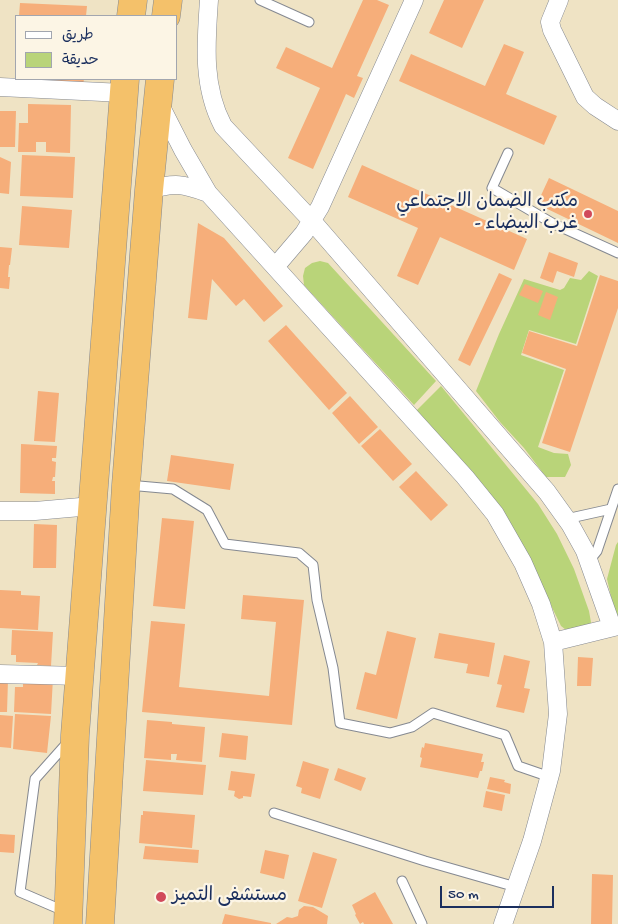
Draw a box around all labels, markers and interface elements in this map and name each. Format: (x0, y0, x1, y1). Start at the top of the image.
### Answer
legend (15, 15, 178, 80)
text: طريق (62, 27, 94, 45)
text: حديقة (62, 52, 99, 70)
place label: مكتب الضمان الاجتماعي - غرب البيضاء (396, 192, 578, 236)
marker: مكتب الضمان الاجتماعي - غرب البيضاء (582, 208, 594, 220)
scale bar (443, 876, 557, 908)
place label: مستشفى التميز (172, 886, 287, 908)
text: 50 m (448, 886, 479, 904)
marker: مستشفى التميز (154, 890, 168, 904)

